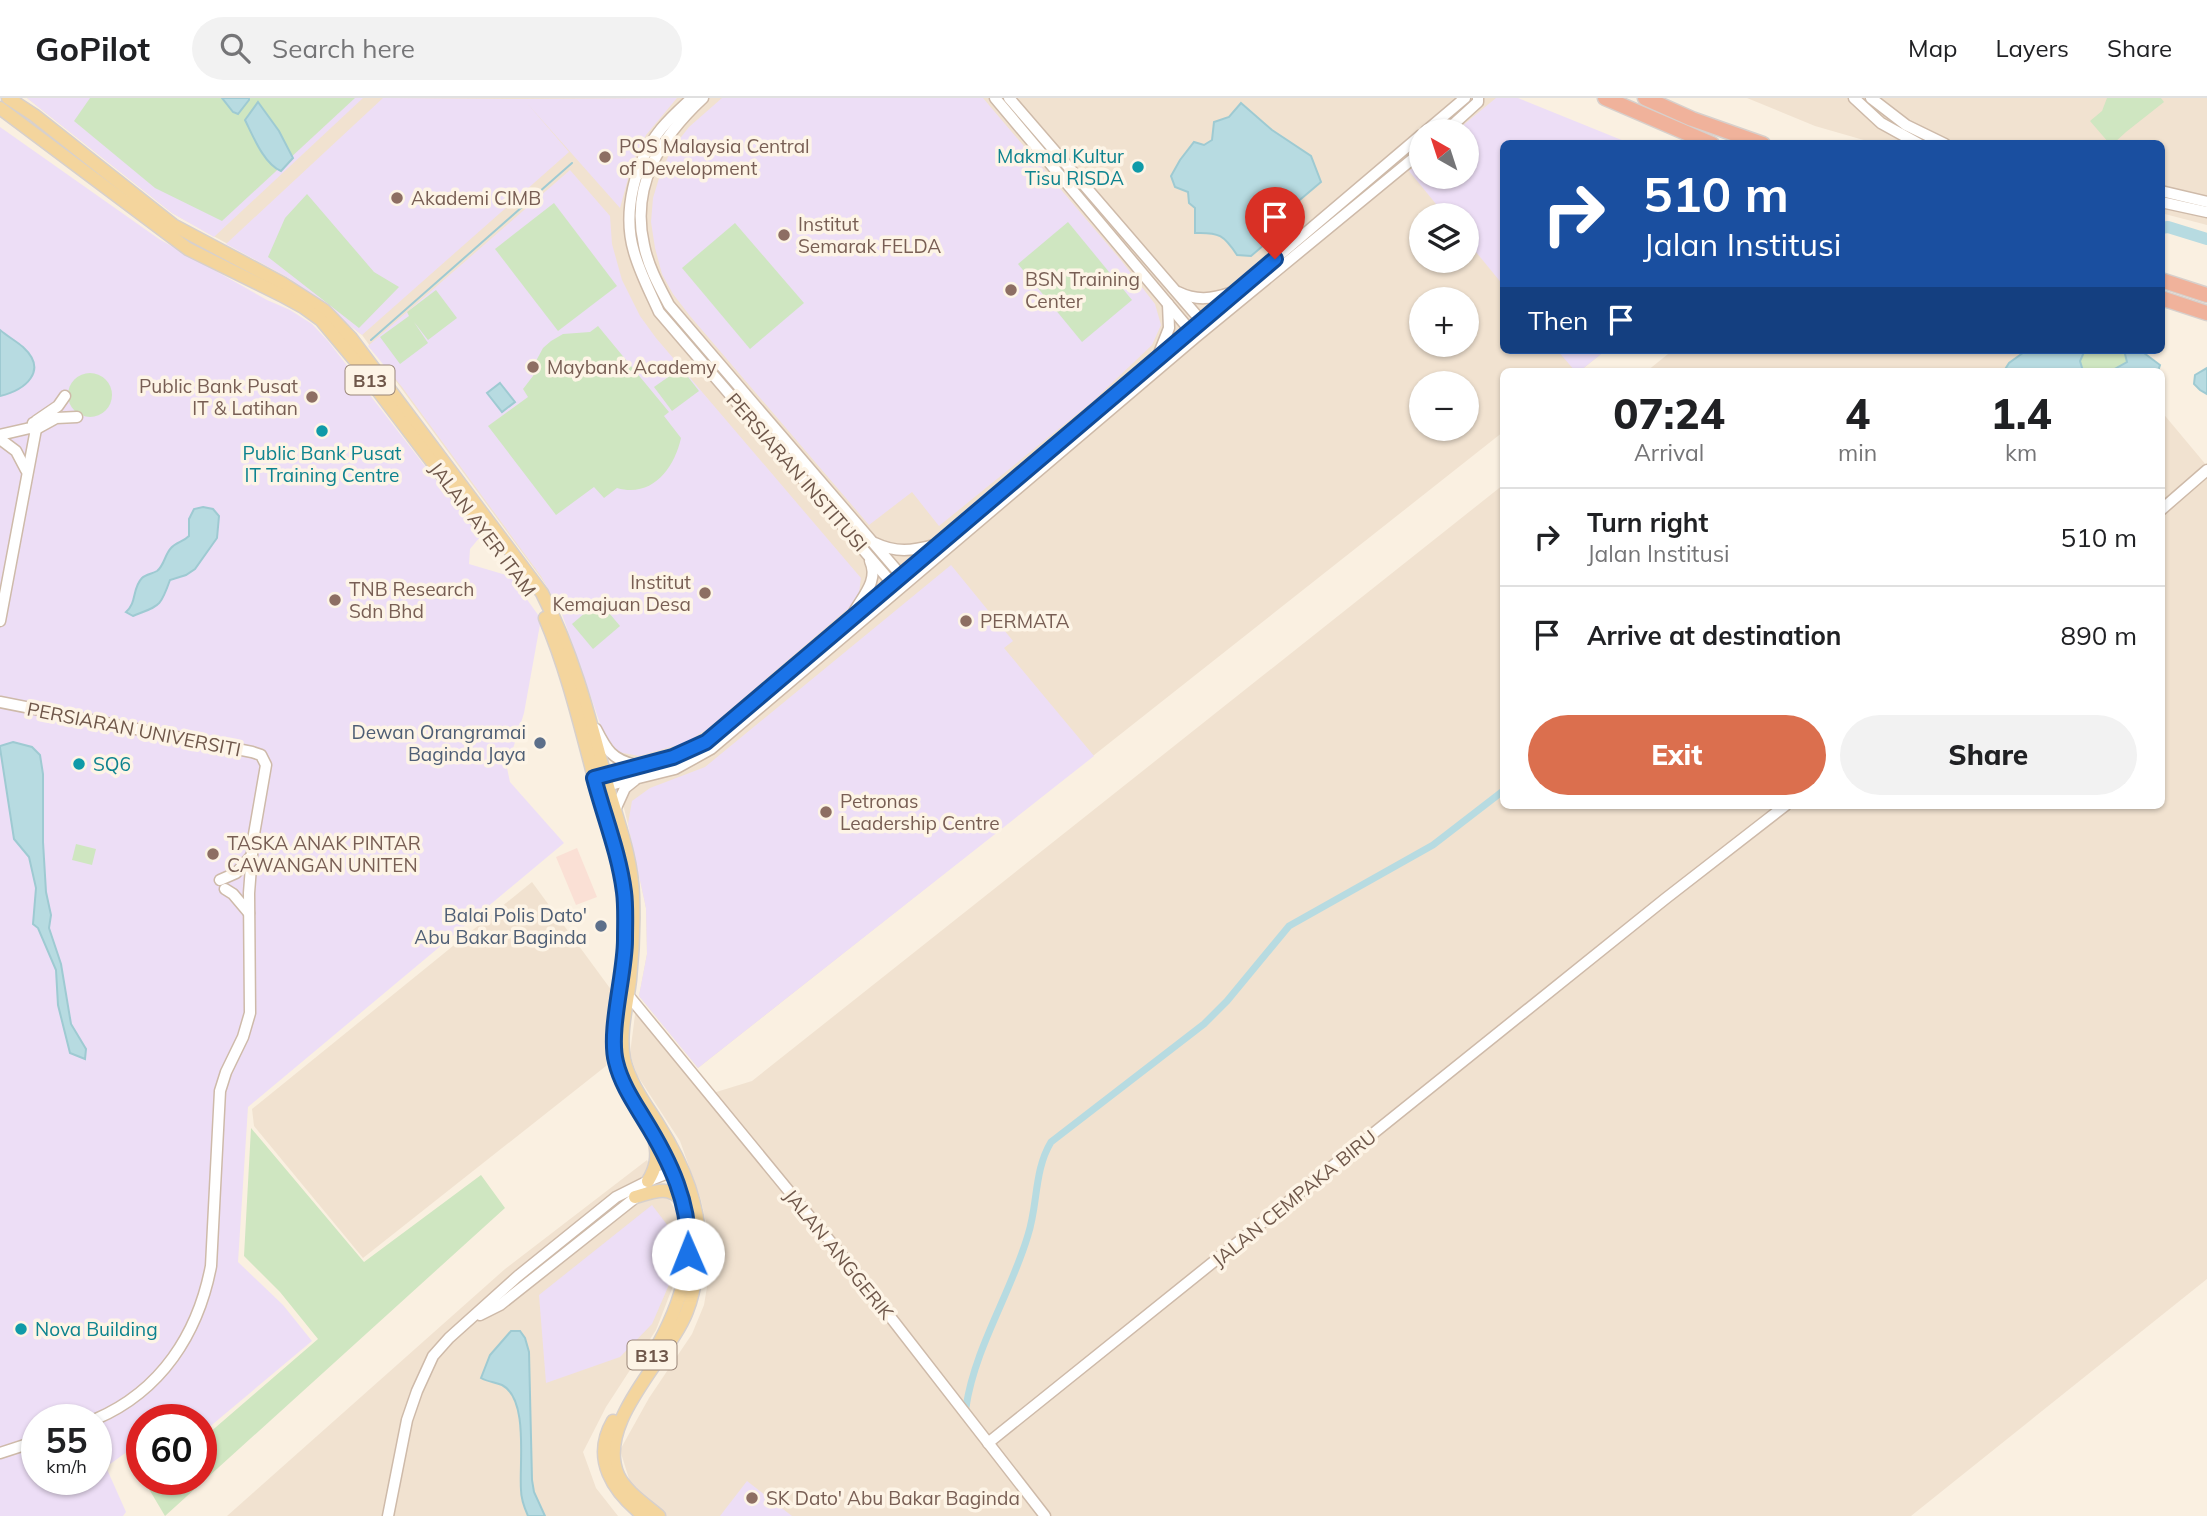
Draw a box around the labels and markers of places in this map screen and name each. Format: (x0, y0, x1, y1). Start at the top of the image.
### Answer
place label: POS Malaysia Central of Development (619, 134, 810, 180)
place label: Makmal Kultur Tisu RISDA (997, 144, 1124, 190)
marker: POS Malaysia Central of Development (597, 149, 613, 165)
marker: Makmal Kultur Tisu RISDA (1130, 159, 1146, 175)
place label: Akademi CIMB (411, 186, 541, 210)
pin (1245, 187, 1305, 259)
marker: Akademi CIMB (389, 190, 405, 206)
place label: Institut Semarak FELDA (798, 212, 941, 258)
marker: Institut Semarak FELDA (776, 227, 792, 243)
place label: BSN Training Center (1025, 267, 1140, 313)
marker: BSN Training Center (1003, 282, 1019, 298)
place label: Maybank Academy (547, 355, 716, 379)
marker: Maybank Academy (525, 359, 541, 375)
place label: Public Bank Pusat IT & Latihan (139, 374, 298, 420)
marker: Public Bank Pusat IT & Latihan (304, 389, 320, 405)
marker: Public Bank Pusat IT Training Centre (314, 423, 330, 439)
place label: Public Bank Pusat IT Training Centre (243, 441, 402, 487)
place label: Institut Kemajuan Desa (552, 570, 691, 616)
place label: TNB Research Sdn Bhd (349, 577, 474, 623)
marker: Institut Kemajuan Desa (697, 585, 713, 601)
marker: TNB Research Sdn Bhd (327, 592, 343, 608)
place label: PERMATA (980, 609, 1070, 633)
marker: PERMATA (958, 613, 974, 629)
place label: Dewan Orangramai Baginda Jaya (352, 720, 526, 766)
marker: Dewan Orangramai Baginda Jaya (532, 735, 548, 751)
place label: SQ6 (93, 752, 131, 776)
marker: SQ6 (71, 756, 87, 772)
place label: Petronas Leadership Centre (840, 789, 1000, 835)
marker: Petronas Leadership Centre (818, 804, 834, 820)
place label: TASKA ANAK PINTAR CAWANGAN UNITEN (227, 831, 421, 877)
marker: TASKA ANAK PINTAR CAWANGAN UNITEN (205, 846, 221, 862)
place label: Balai Polis Dato' Abu Bakar Baginda (414, 903, 587, 949)
marker: Balai Polis Dato' Abu Bakar Baginda (593, 918, 609, 934)
place label: Nova Building (35, 1317, 158, 1341)
marker: Nova Building (13, 1321, 29, 1337)
place label: SK Dato' Abu Bakar Baginda (766, 1486, 1020, 1510)
marker: SK Dato' Abu Bakar Baginda (744, 1490, 760, 1506)

